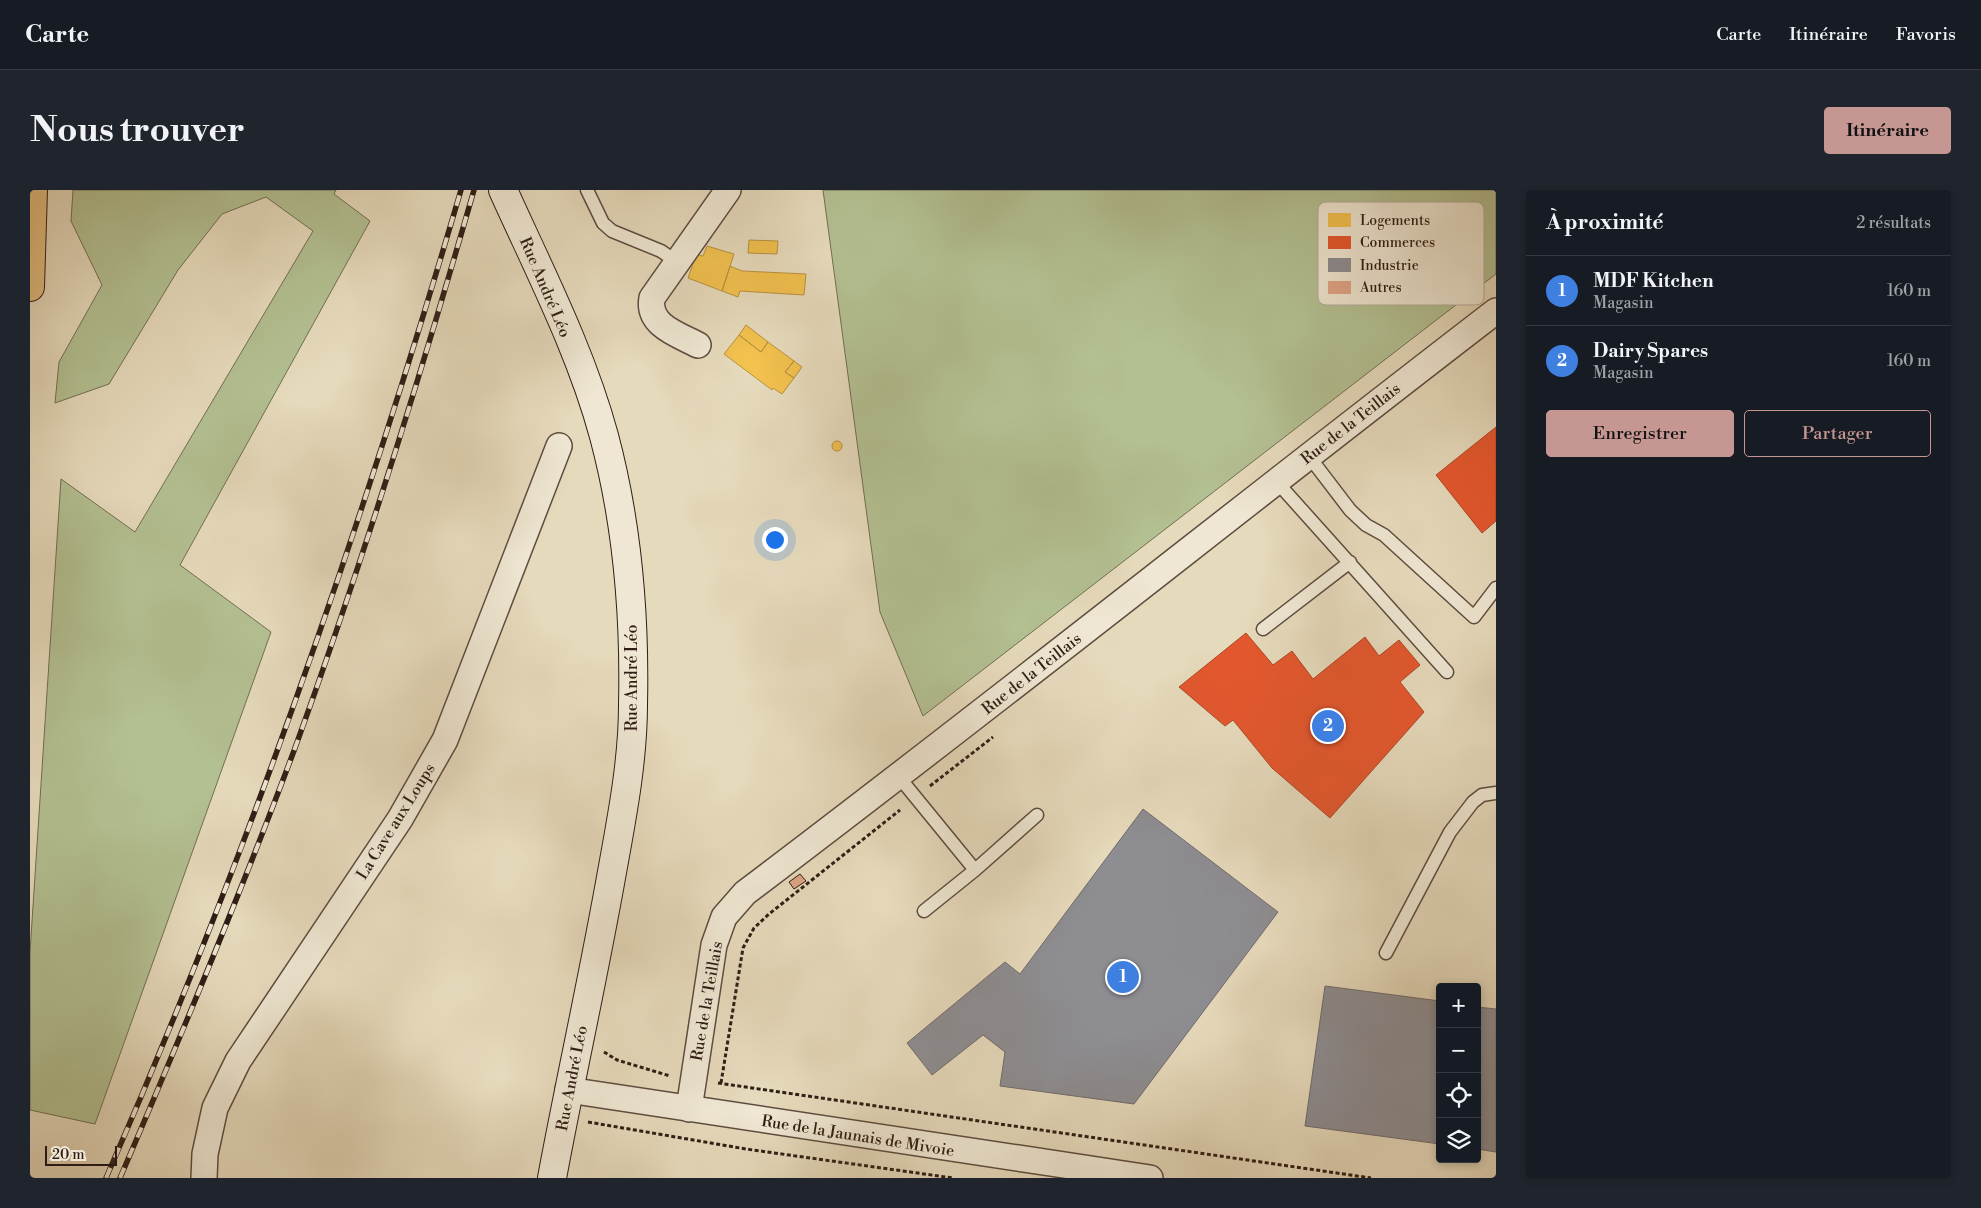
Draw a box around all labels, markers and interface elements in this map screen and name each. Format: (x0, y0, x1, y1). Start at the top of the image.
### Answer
text: Carte (25, 20, 89, 50)
text: Carte (1716, 23, 1761, 46)
text: Itinéraire (1789, 23, 1868, 46)
text: Favoris (1896, 23, 1956, 46)
button: Itinéraire (1824, 107, 1951, 154)
text: Nous trouver (30, 109, 245, 152)
legend (1318, 202, 1484, 305)
text: À proximité (1546, 210, 1663, 236)
text: Logements (1360, 212, 1430, 230)
text: 2 résultats (1856, 213, 1931, 233)
street label: Rue André Léo (515, 234, 575, 341)
text: Commerces (1360, 234, 1435, 252)
text: Industrie (1360, 257, 1419, 275)
text: MDF Kitchen (1593, 269, 1714, 293)
text: Autres (1359, 279, 1402, 297)
text: 1 (1558, 281, 1566, 301)
text: 160 m (1887, 281, 1931, 301)
text: Magasin (1593, 293, 1653, 313)
text: Dairy Spares (1593, 339, 1708, 363)
text: 2 (1557, 351, 1567, 371)
text: 160 m (1887, 351, 1931, 371)
text: Magasin (1593, 363, 1653, 383)
street label: Rue de la Teillais (1297, 379, 1405, 469)
button: Enregistrer (1546, 410, 1734, 457)
button: Partager (1744, 410, 1931, 457)
your location (762, 527, 788, 553)
street label: Rue André Léo (622, 625, 642, 731)
street label: Rue de la Teillais (978, 629, 1086, 719)
pin: 2 (1312, 707, 1344, 745)
street label: La Cave aux Loups (352, 760, 440, 883)
street label: Rue de la Teillais (687, 940, 727, 1063)
pin: 1 (1107, 958, 1139, 996)
map controls (1436, 983, 1481, 1163)
button: + (1436, 983, 1481, 1028)
street label: Rue André Léo (552, 1024, 592, 1133)
button: − (1436, 1028, 1481, 1073)
button: locate (1436, 1073, 1481, 1118)
street label: Rue de la Jaunais de Mivoie (760, 1111, 956, 1161)
button: layers (1436, 1118, 1481, 1163)
scale bar (45, 1143, 118, 1166)
text: 20 m (52, 1146, 84, 1164)

